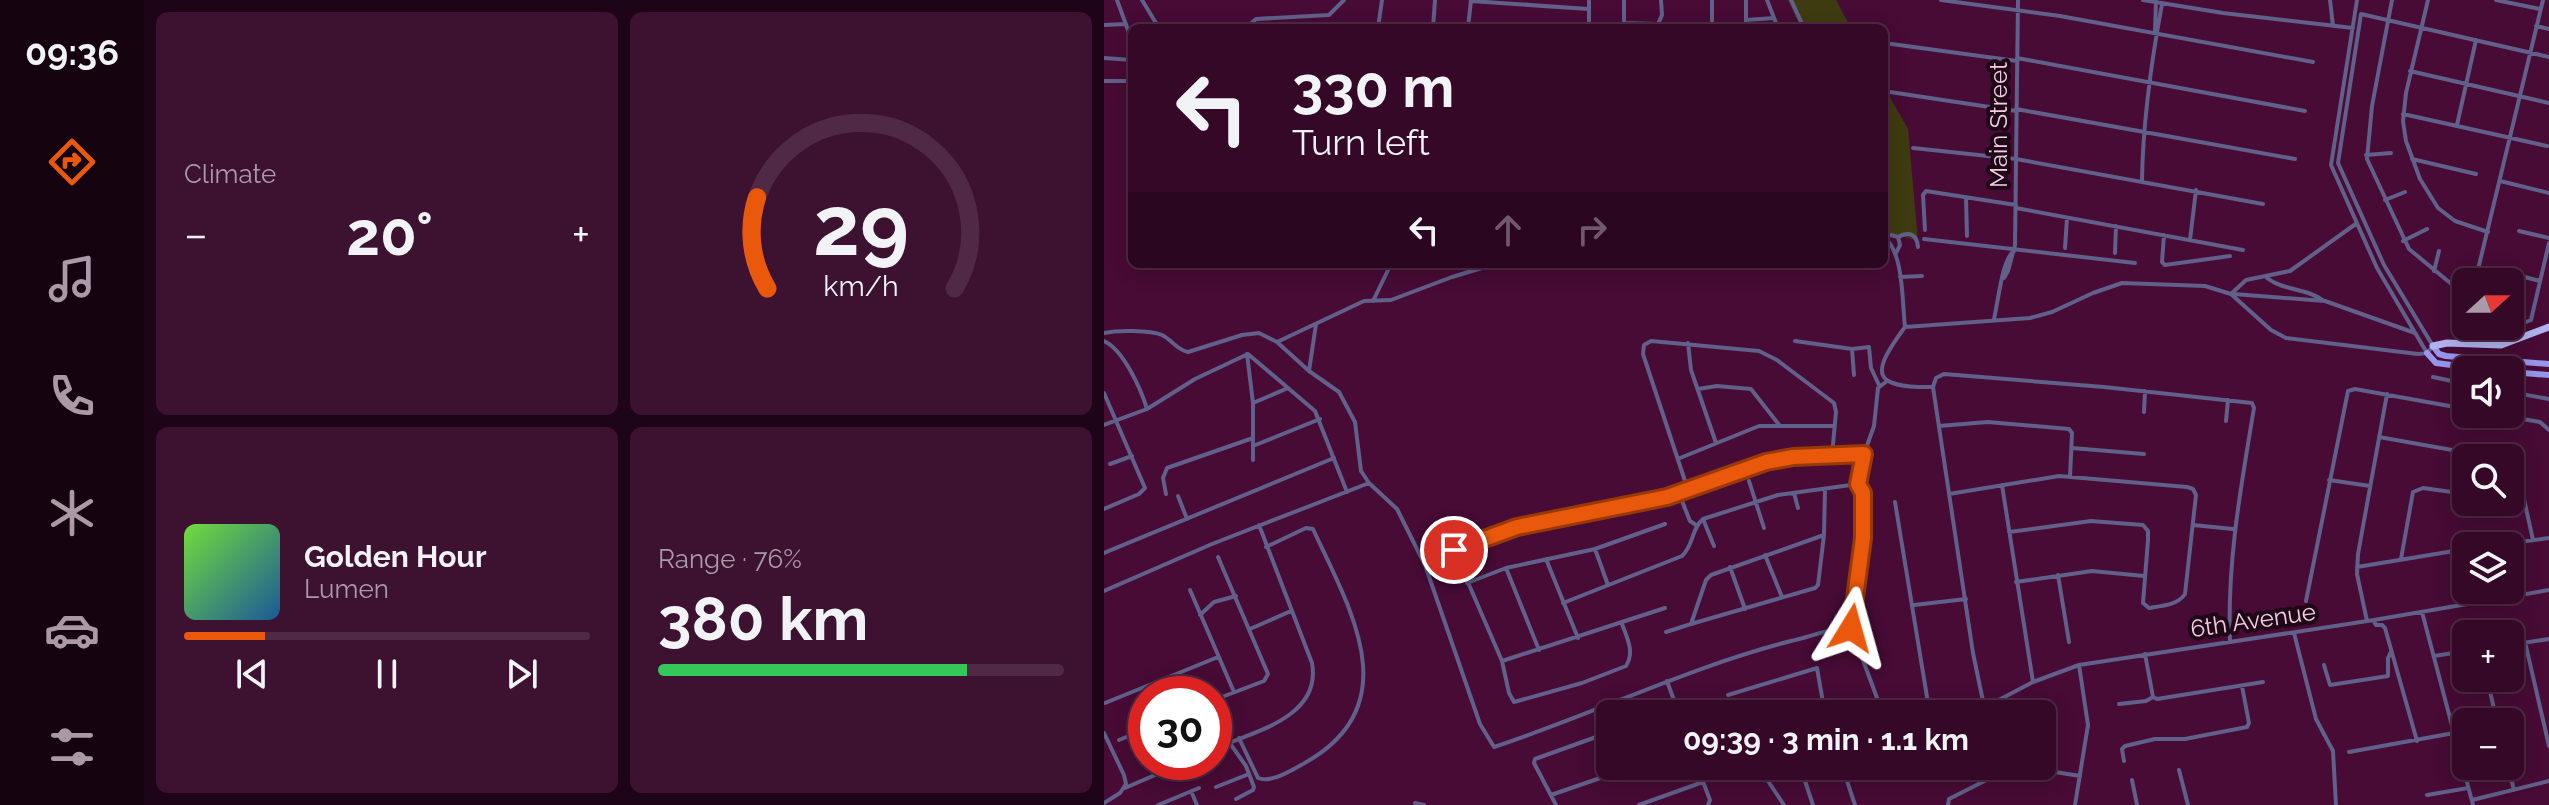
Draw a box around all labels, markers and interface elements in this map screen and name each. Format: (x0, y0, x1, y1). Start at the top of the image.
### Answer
text: 09:36 (25, 31, 119, 73)
text: 330 m (1292, 54, 1454, 120)
icon: left (1160, 56, 1264, 160)
street label: Main Street (1984, 62, 2013, 188)
text: Turn left (1292, 121, 1430, 163)
icon: directions (44, 134, 100, 190)
text: Climate (184, 159, 276, 189)
text: 29 (813, 177, 909, 274)
text: 20° (346, 199, 433, 269)
icon: left (1402, 208, 1446, 252)
icon: ahead (1486, 208, 1530, 252)
icon: right (1570, 208, 1614, 252)
text: − (184, 209, 208, 260)
text: + (572, 209, 590, 260)
icon: music (44, 251, 100, 307)
north arrow (2452, 268, 2524, 340)
map controls (2452, 268, 2524, 780)
text: km/h (823, 269, 899, 303)
button: sound (2452, 356, 2524, 428)
icon: phone (44, 368, 100, 424)
button: search (2452, 444, 2524, 516)
icon: climate (44, 485, 100, 541)
pin (1420, 516, 1488, 584)
icon: arrive (1432, 528, 1476, 572)
button: layers (2452, 532, 2524, 604)
text: Golden Hour (304, 539, 487, 574)
text: Range · 76% (658, 544, 802, 574)
text: Lumen (304, 574, 389, 604)
text: 380 km (658, 584, 868, 654)
position arrow (1809, 586, 1893, 670)
street label: 6th Avenue (2189, 597, 2317, 643)
icon: car (44, 602, 100, 658)
button: + (2452, 620, 2524, 692)
icon: previous (230, 652, 274, 696)
icon: pause (365, 652, 409, 696)
icon: next (500, 652, 544, 696)
speed limit sign: 30 (1128, 676, 1232, 780)
button: − (2452, 708, 2524, 780)
icon: filters (44, 719, 100, 775)
text: 09:39 · 3 min · 1.1 km (1683, 722, 1969, 757)

